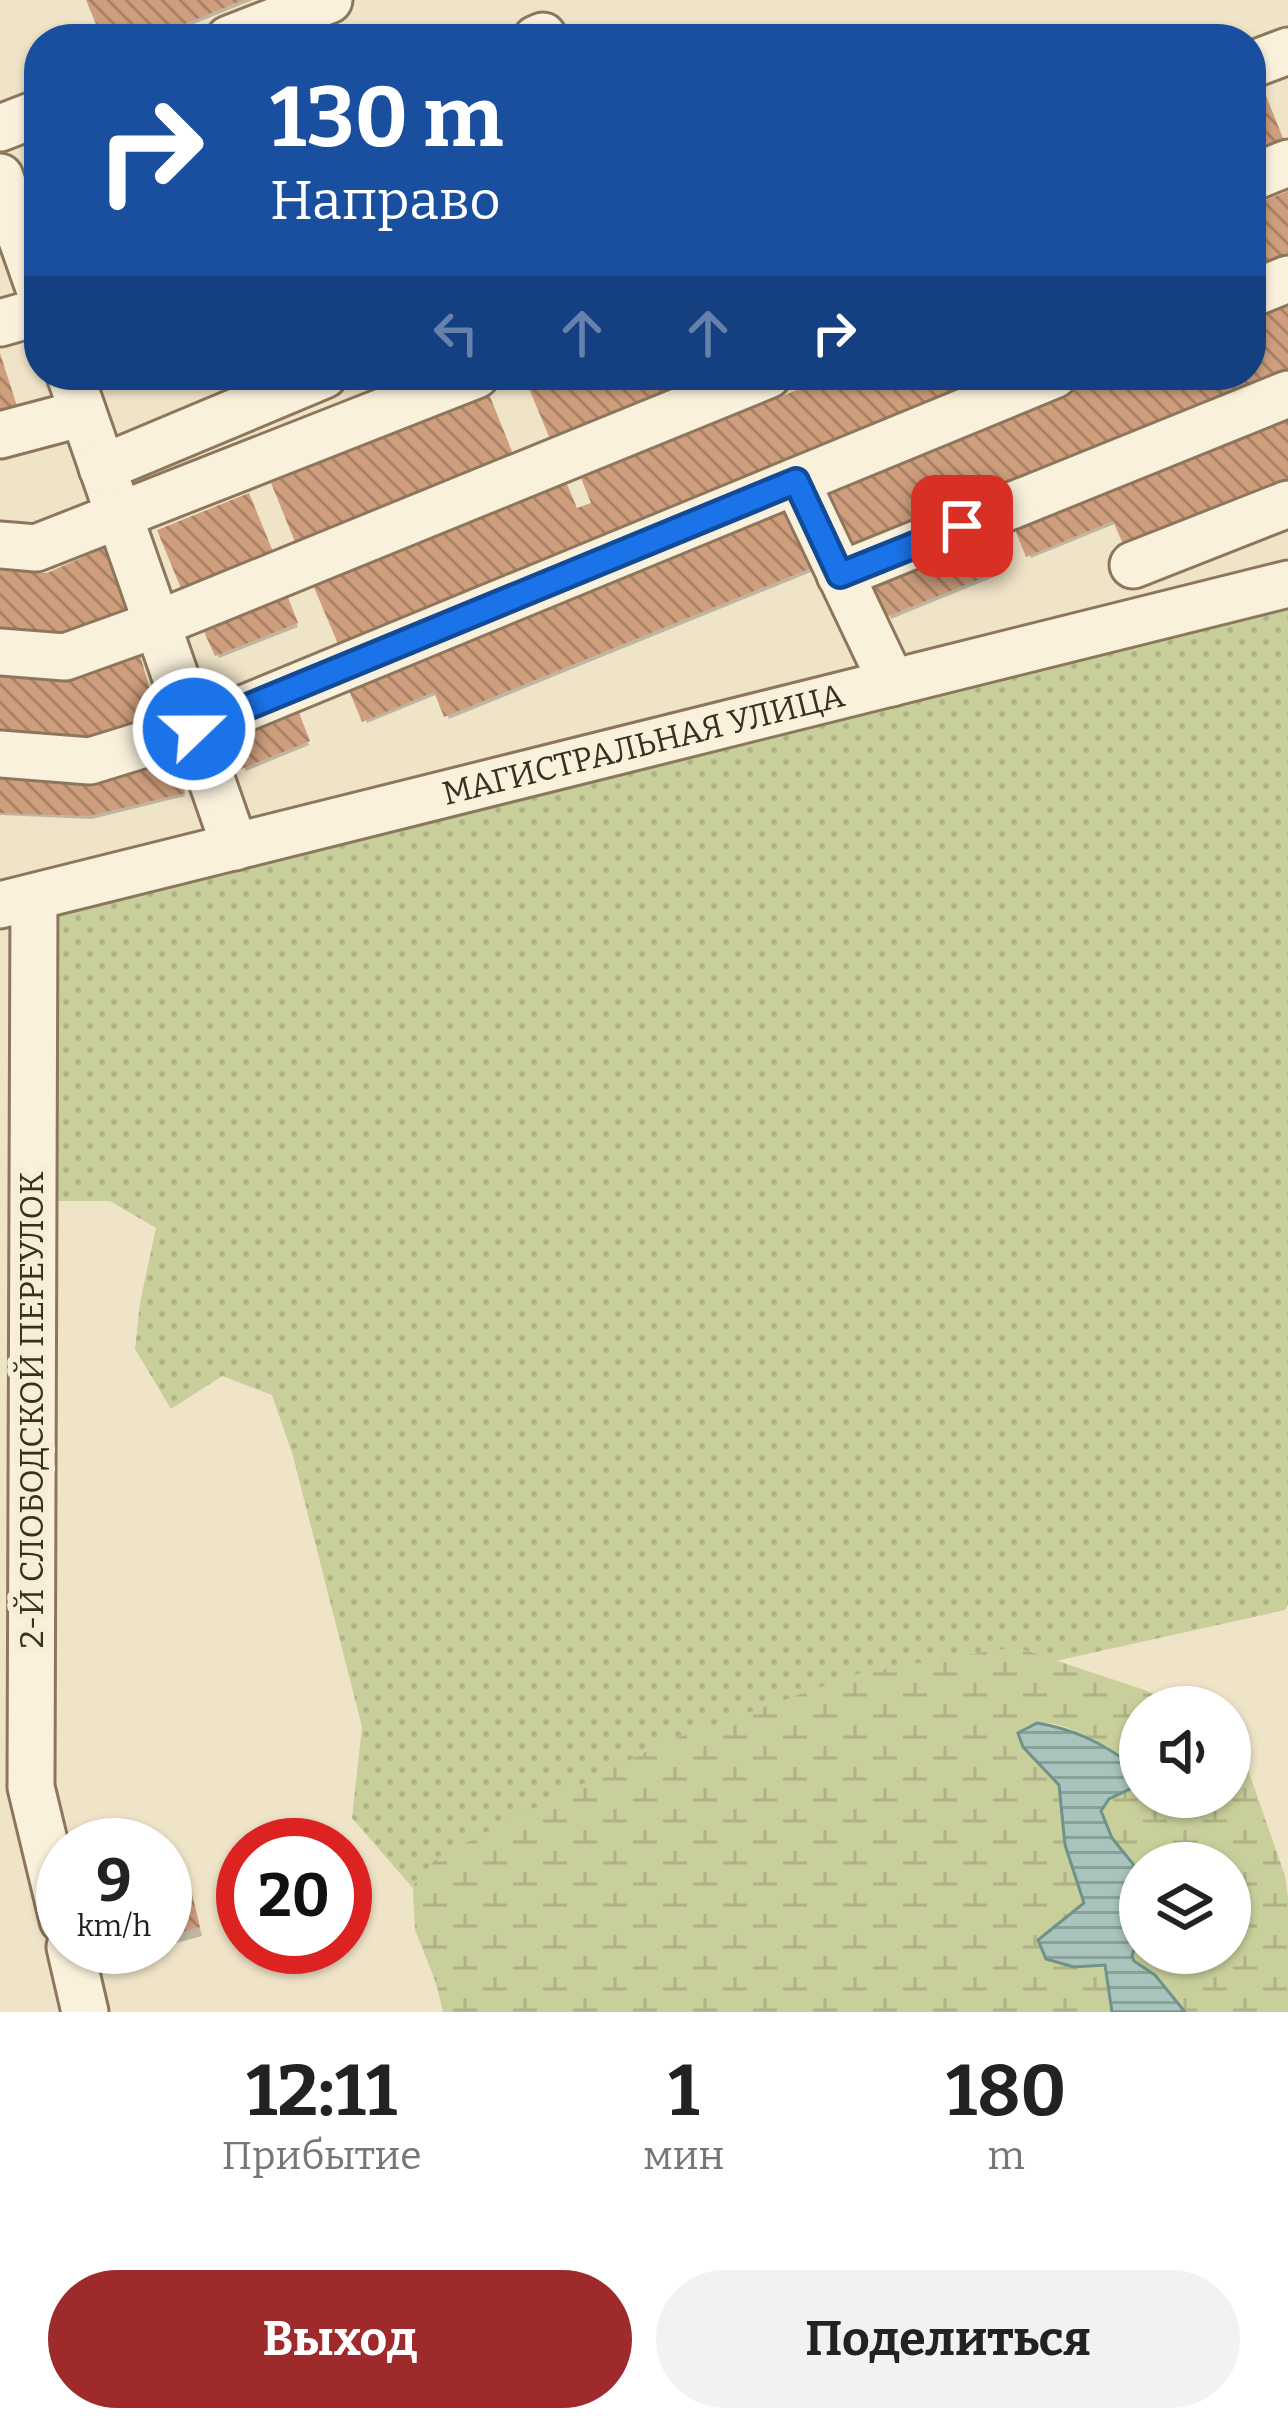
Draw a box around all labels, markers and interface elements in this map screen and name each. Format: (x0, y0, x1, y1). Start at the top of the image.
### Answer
text: 130 m (270, 67, 503, 168)
icon: right (72, 72, 228, 228)
text: Направо (270, 169, 501, 233)
icon: left (423, 300, 489, 366)
icon: ahead (549, 300, 615, 366)
icon: ahead (675, 300, 741, 366)
icon: right (801, 300, 867, 366)
pin (911, 475, 1013, 577)
icon: arrive (929, 493, 995, 559)
position arrow (131, 666, 257, 792)
street label: МАГИСТРАЛЬНАЯ УЛИЦА (438, 675, 849, 814)
street label: 2-Й СЛОБОДСКОЙ ПЕРЕУЛОК (12, 1171, 52, 1649)
map controls (1119, 1686, 1251, 1974)
button: sound (1119, 1686, 1251, 1818)
speed limit sign: 20 (216, 1818, 372, 1974)
button: layers (1119, 1842, 1251, 1974)
text: 9 (96, 1845, 132, 1917)
text: km/h (77, 1908, 151, 1944)
text: 12:11 (246, 2048, 397, 2134)
text: 1 (668, 2048, 699, 2134)
text: 180 (946, 2048, 1066, 2134)
text: Прибытие (222, 2133, 422, 2179)
text: мин (643, 2133, 724, 2179)
text: m (988, 2133, 1025, 2179)
button: Выход (48, 2270, 632, 2408)
button: Поделиться (656, 2270, 1240, 2408)

